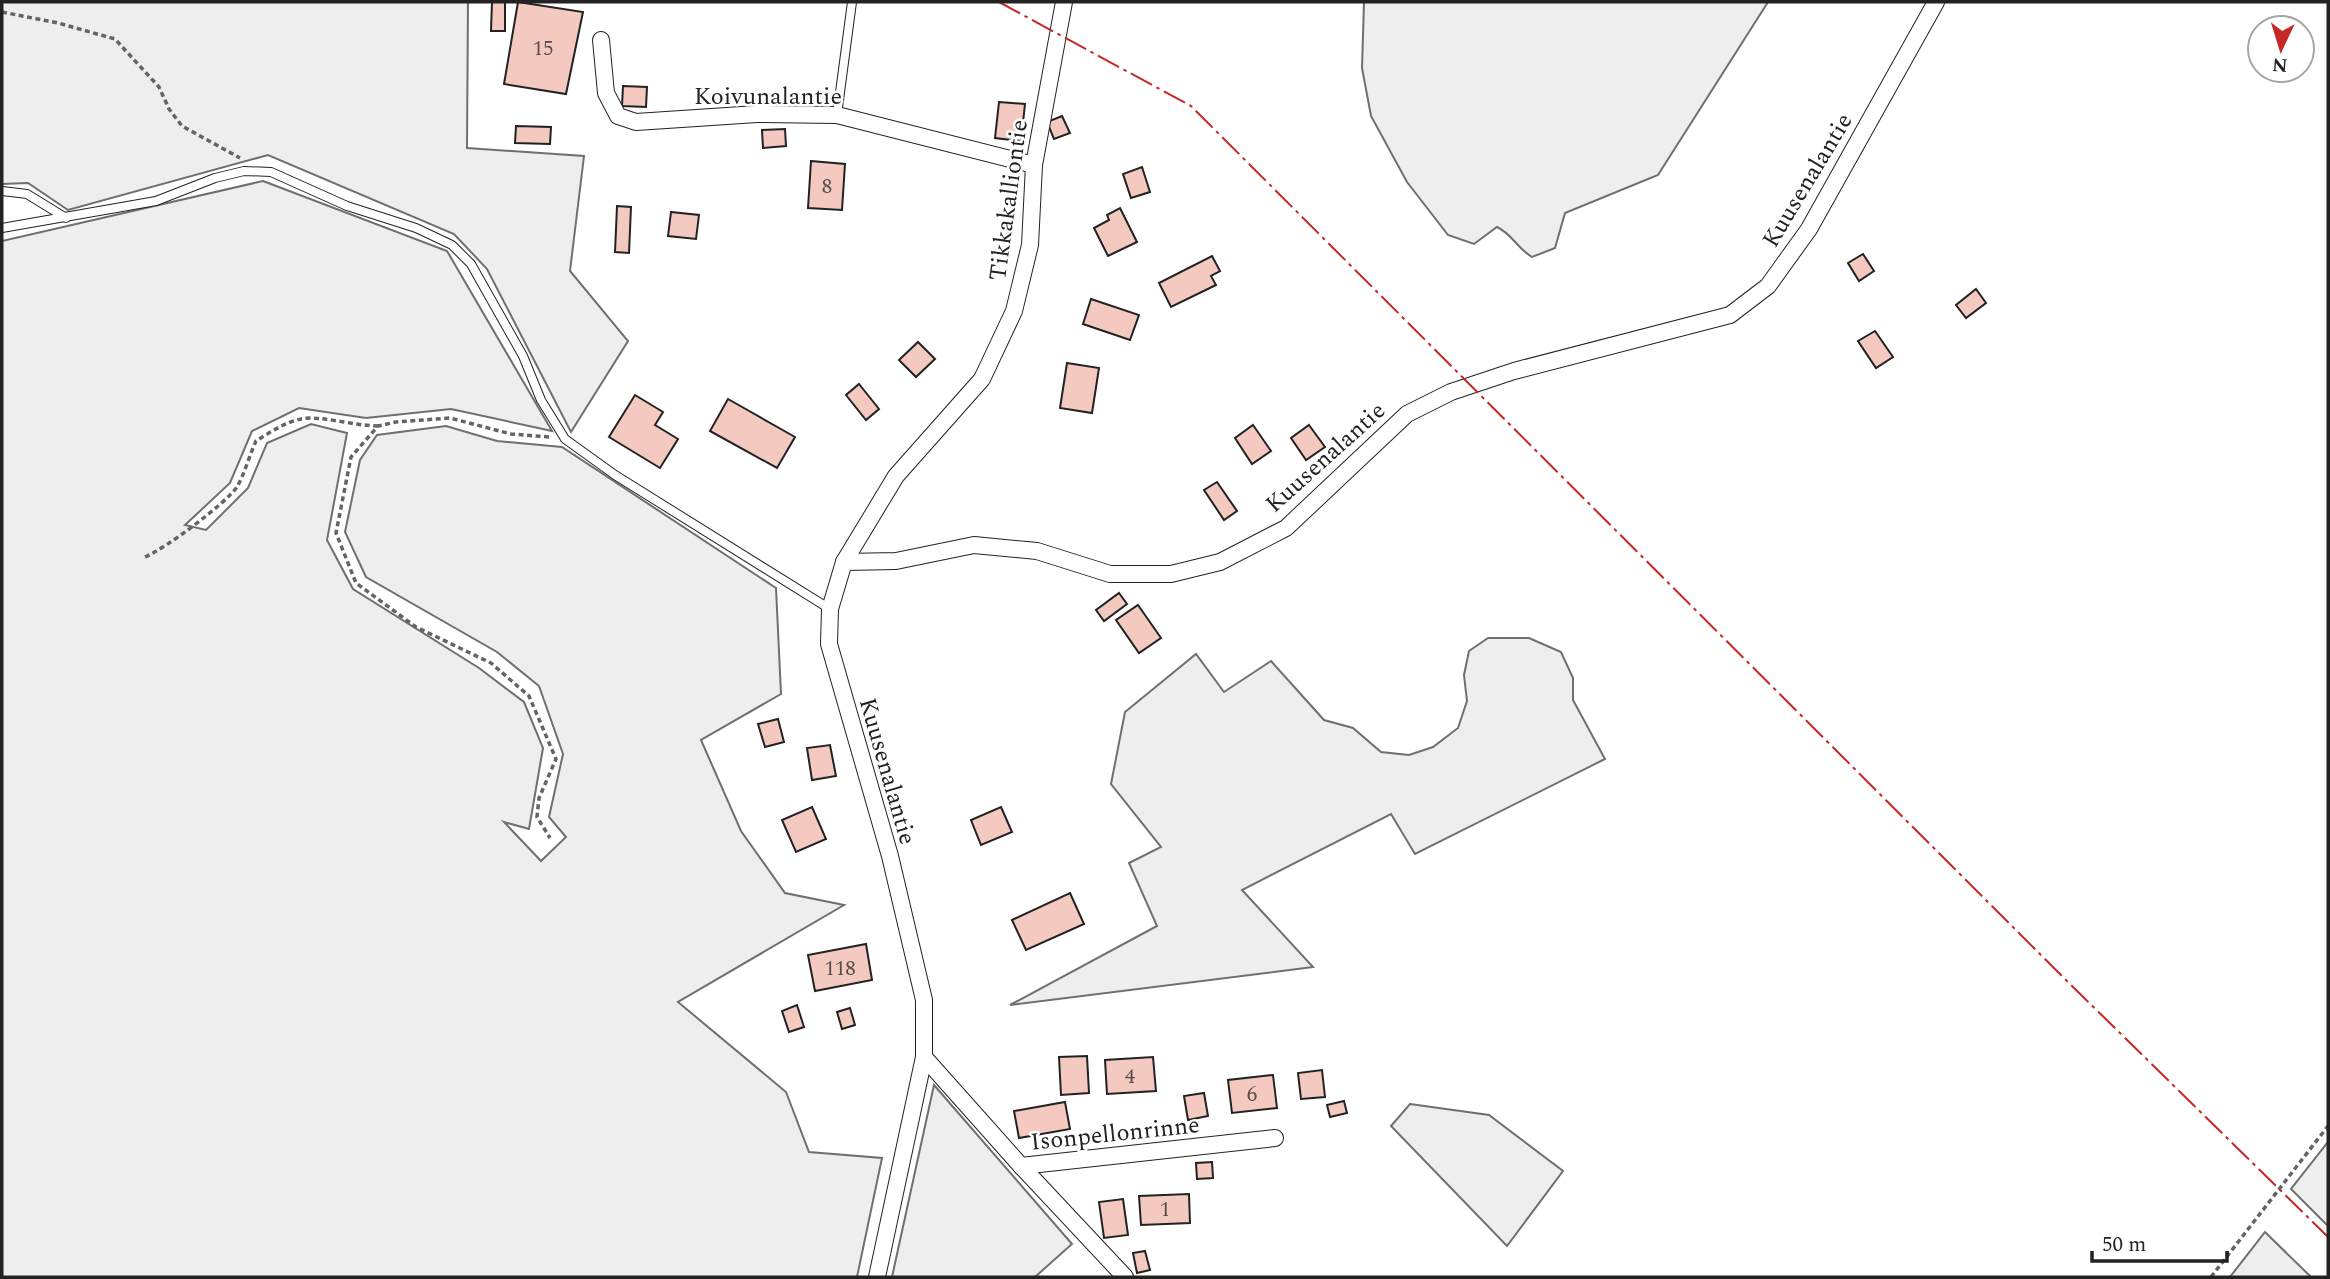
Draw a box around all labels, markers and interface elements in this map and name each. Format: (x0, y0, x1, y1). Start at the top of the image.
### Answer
north arrow (2246, 14, 2316, 84)
house number: 15 (533, 33, 554, 65)
text: N (2271, 49, 2289, 79)
street label: Koivunalantie (694, 79, 842, 115)
street label: Kuusenalantie (1753, 106, 1862, 255)
street label: Tikkakalliontie (980, 117, 1038, 283)
house number: 8 (822, 171, 832, 203)
street label: Kuusenalantie (1257, 394, 1394, 522)
street label: Kuusenalantie (849, 694, 925, 849)
house number: 118 (824, 953, 856, 985)
house number: 4 (1125, 1061, 1136, 1093)
house number: 6 (1247, 1079, 1257, 1111)
street label: Isonpellonrinne (1029, 1107, 1201, 1161)
house number: 1 (1160, 1194, 1170, 1226)
scale bar (2092, 1220, 2227, 1264)
text: 50 m (2102, 1229, 2146, 1261)

